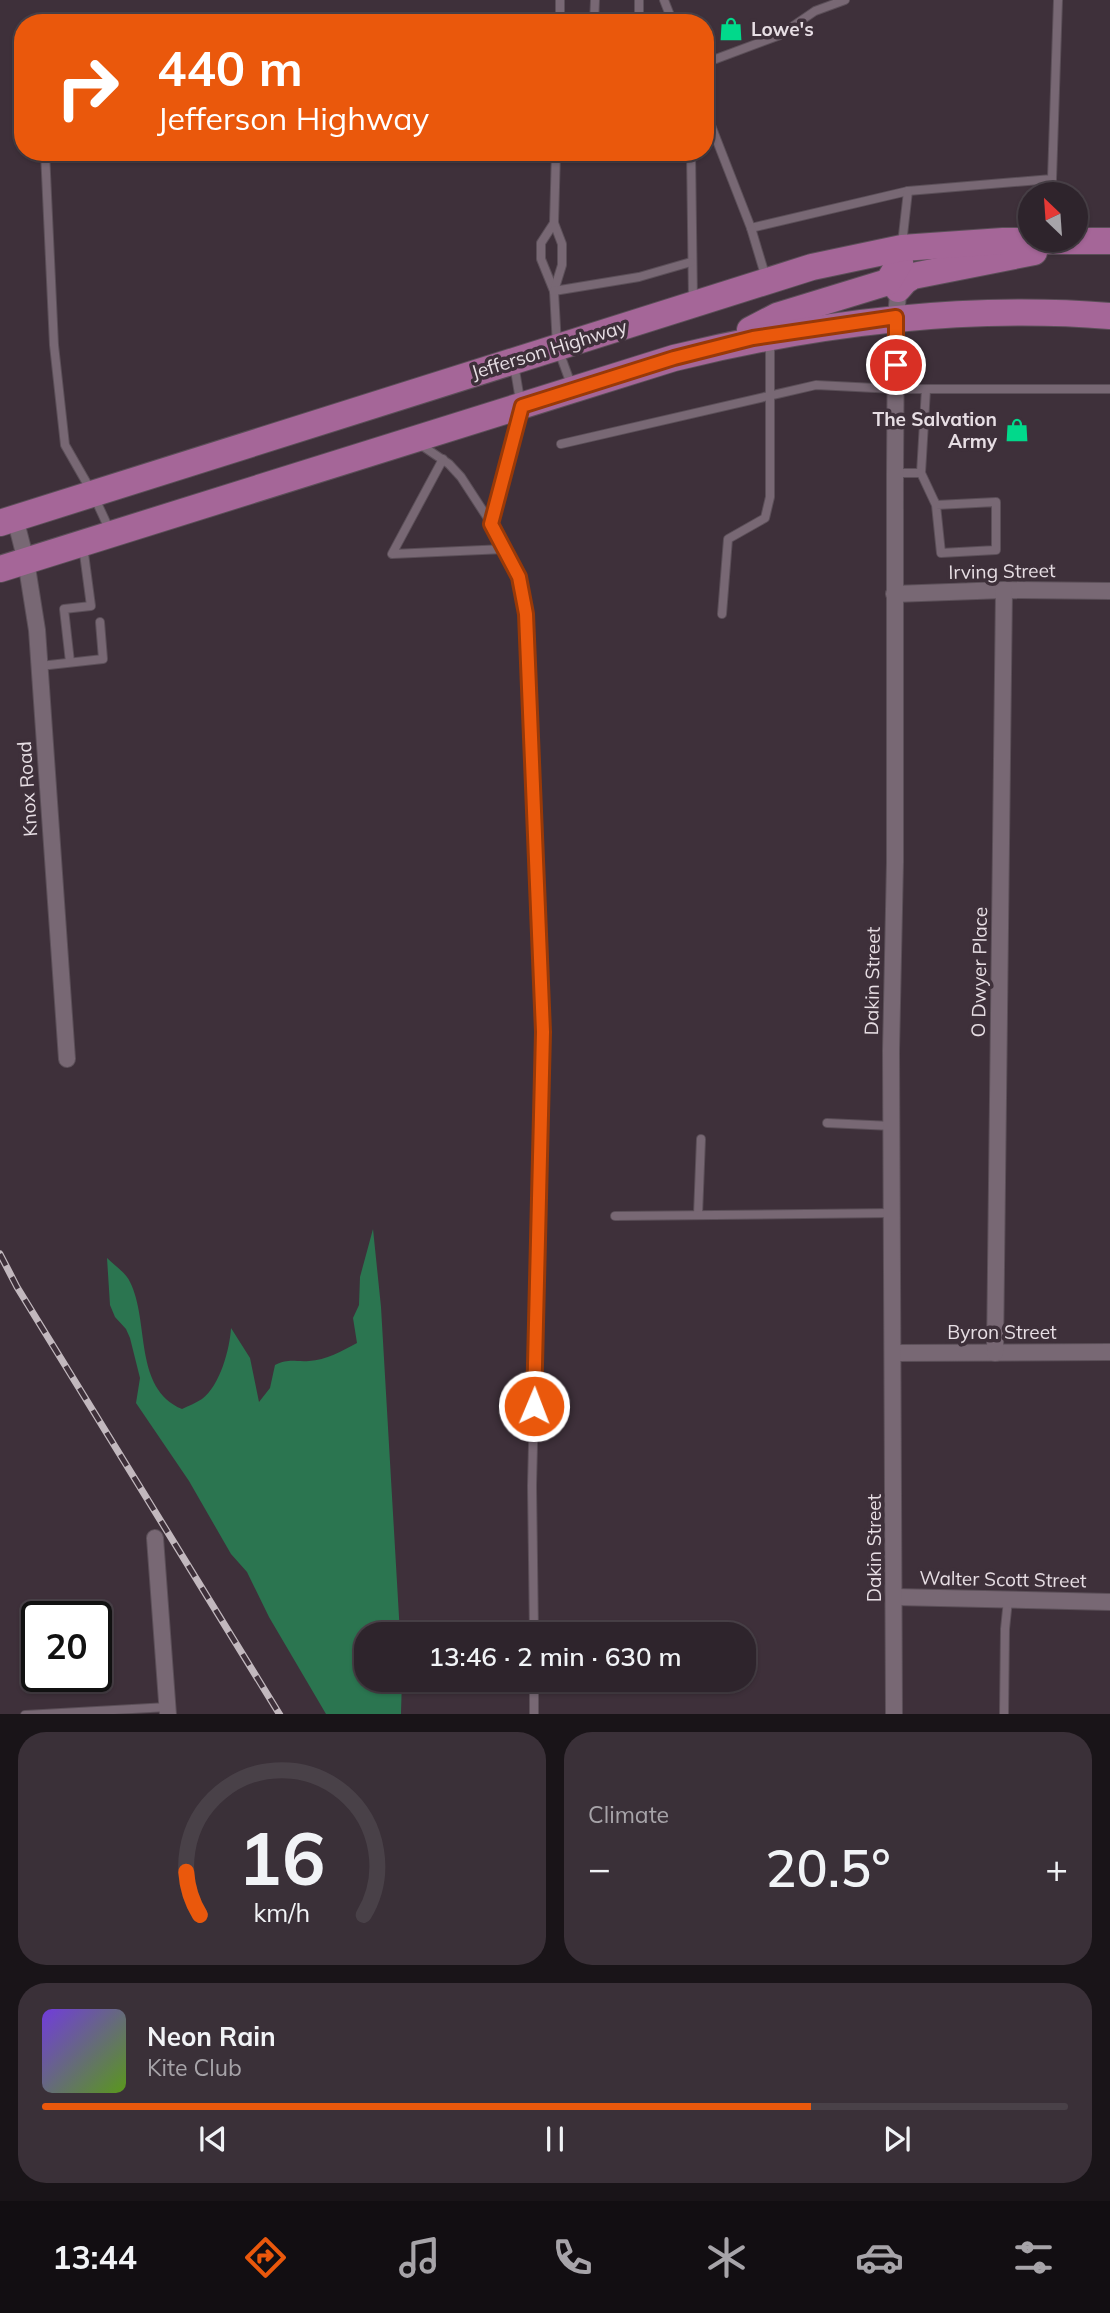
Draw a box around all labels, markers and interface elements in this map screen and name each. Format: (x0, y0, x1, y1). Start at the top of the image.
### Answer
shop icon: Lowe's (717, 15, 745, 43)
place label: Lowe's (751, 17, 814, 41)
text: 440 m (157, 37, 303, 98)
icon: right (42, 42, 133, 133)
text: Jefferson Highway (157, 98, 429, 138)
north arrow (1018, 182, 1088, 252)
map controls (1018, 182, 1088, 252)
street label: Jefferson Highway (468, 314, 630, 384)
pin (866, 335, 926, 395)
icon: arrive (877, 346, 915, 384)
place label: The Salvation Army (872, 407, 998, 453)
shop icon: The Salvation Army (1003, 416, 1031, 444)
street label: Irving Street (948, 558, 1056, 584)
street label: Knox Road (12, 741, 42, 837)
street label: O Dwyer Place (966, 907, 992, 1037)
street label: Dakin Street (859, 926, 885, 1035)
street label: Byron Street (947, 1320, 1057, 1344)
position arrow (497, 1369, 571, 1443)
street label: Dakin Street (862, 1493, 886, 1602)
street label: Walter Scott Street (919, 1566, 1087, 1592)
speed limit sign: 20 (21, 1601, 112, 1692)
text: 13:46 · 2 min · 630 m (428, 1640, 682, 1673)
text: Climate (588, 1800, 669, 1829)
text: 16 (238, 1812, 326, 1903)
text: 20.5° (765, 1835, 891, 1900)
text: − (588, 1844, 611, 1892)
text: + (1045, 1844, 1068, 1892)
text: km/h (254, 1896, 310, 1927)
text: Neon Rain (147, 2020, 276, 2053)
text: Kite Club (147, 2053, 242, 2082)
icon: previous (194, 2120, 232, 2158)
icon: pause (536, 2120, 574, 2158)
icon: next (878, 2120, 916, 2158)
icon: directions (241, 2233, 290, 2282)
icon: music (395, 2233, 444, 2282)
icon: phone (548, 2233, 597, 2282)
icon: climate (702, 2233, 751, 2282)
icon: car (855, 2233, 904, 2282)
icon: filters (1009, 2233, 1058, 2282)
text: 13:44 (52, 2237, 137, 2277)

